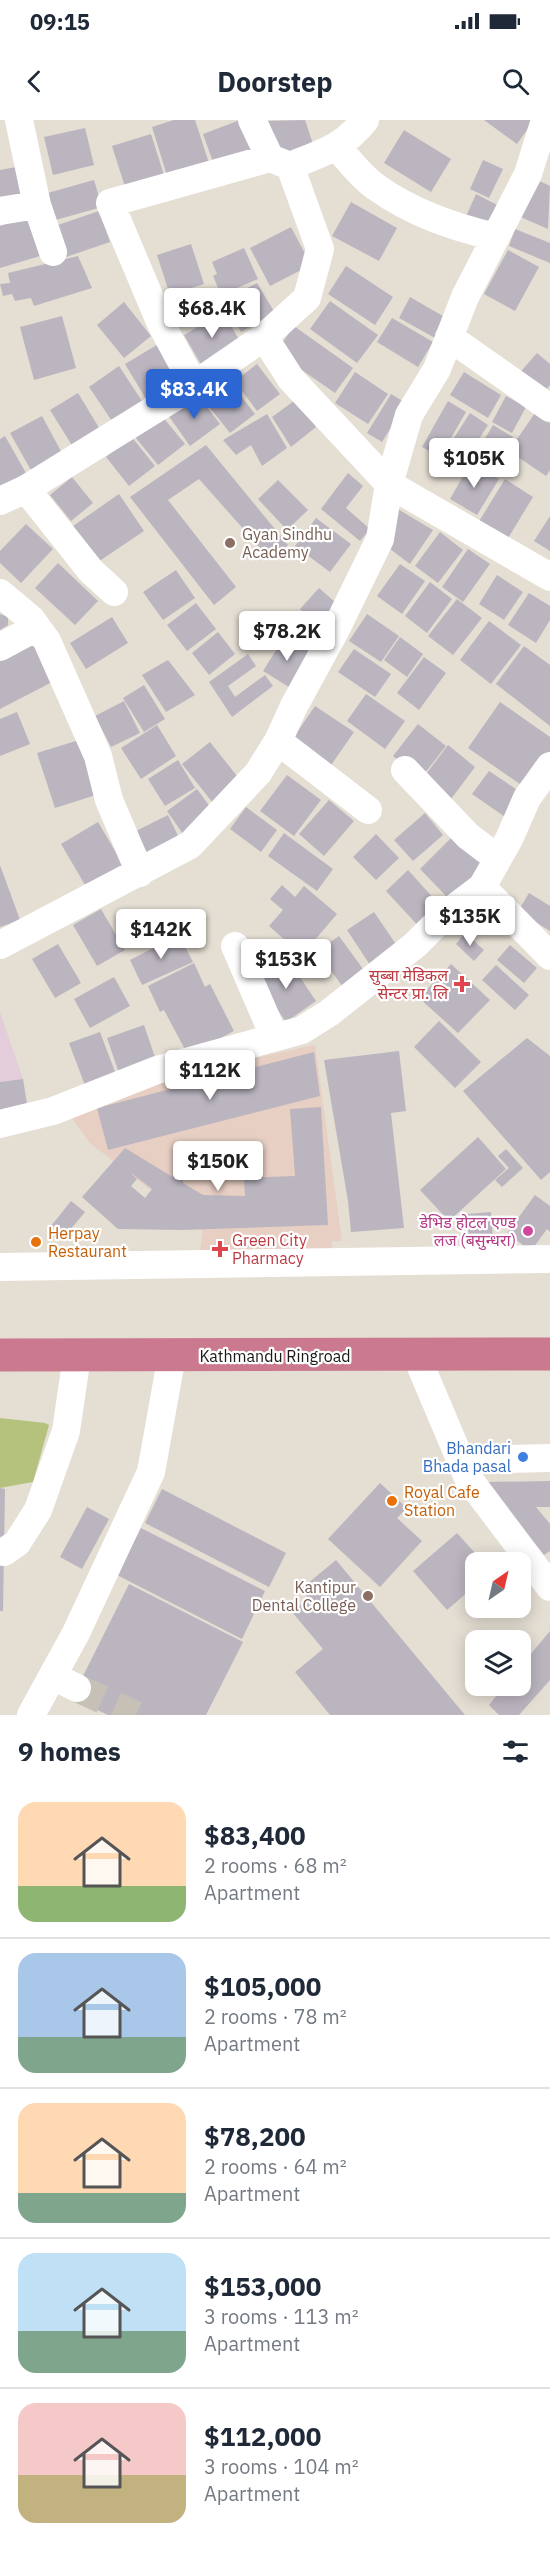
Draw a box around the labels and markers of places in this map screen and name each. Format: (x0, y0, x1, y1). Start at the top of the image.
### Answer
pin: $68.4K (163, 288, 261, 339)
pin: $83.4K (145, 369, 243, 420)
pin: $105K (432, 438, 516, 489)
place label: Gyan Sindhu Academy (242, 524, 332, 562)
marker: Gyan Sindhu Academy (223, 536, 237, 550)
pin: $78.2K (238, 611, 336, 662)
pin: $135K (428, 896, 512, 947)
pin: $142K (119, 909, 203, 960)
pin: $153K (244, 939, 328, 990)
place label: सुब्बा मेडिकल सेन्टर प्रा. लि (369, 965, 449, 1003)
marker: सुब्बा मेडिकल सेन्टर प्रा. लि (453, 975, 471, 993)
pin: $112K (168, 1050, 252, 1101)
pin: $150K (176, 1141, 260, 1192)
place label: डेभिड होटल एण्ड लज (बसुन्धरा) (418, 1212, 516, 1251)
place label: Herpay Restaurant (48, 1223, 127, 1261)
marker: डेभिड होटल एण्ड लज (बसुन्धरा) (521, 1224, 535, 1238)
place label: Green City Pharmacy (232, 1230, 307, 1268)
marker: Herpay Restaurant (29, 1235, 43, 1249)
marker: Green City Pharmacy (213, 1242, 227, 1256)
place label: Bhandari Bhada pasal (423, 1438, 511, 1476)
marker: Bhandari Bhada pasal (516, 1450, 530, 1464)
place label: Royal Cafe Station (404, 1482, 480, 1520)
marker: Royal Cafe Station (385, 1494, 399, 1508)
place label: Kantipur Dental College (252, 1577, 356, 1615)
marker: Kantipur Dental College (361, 1589, 375, 1603)

